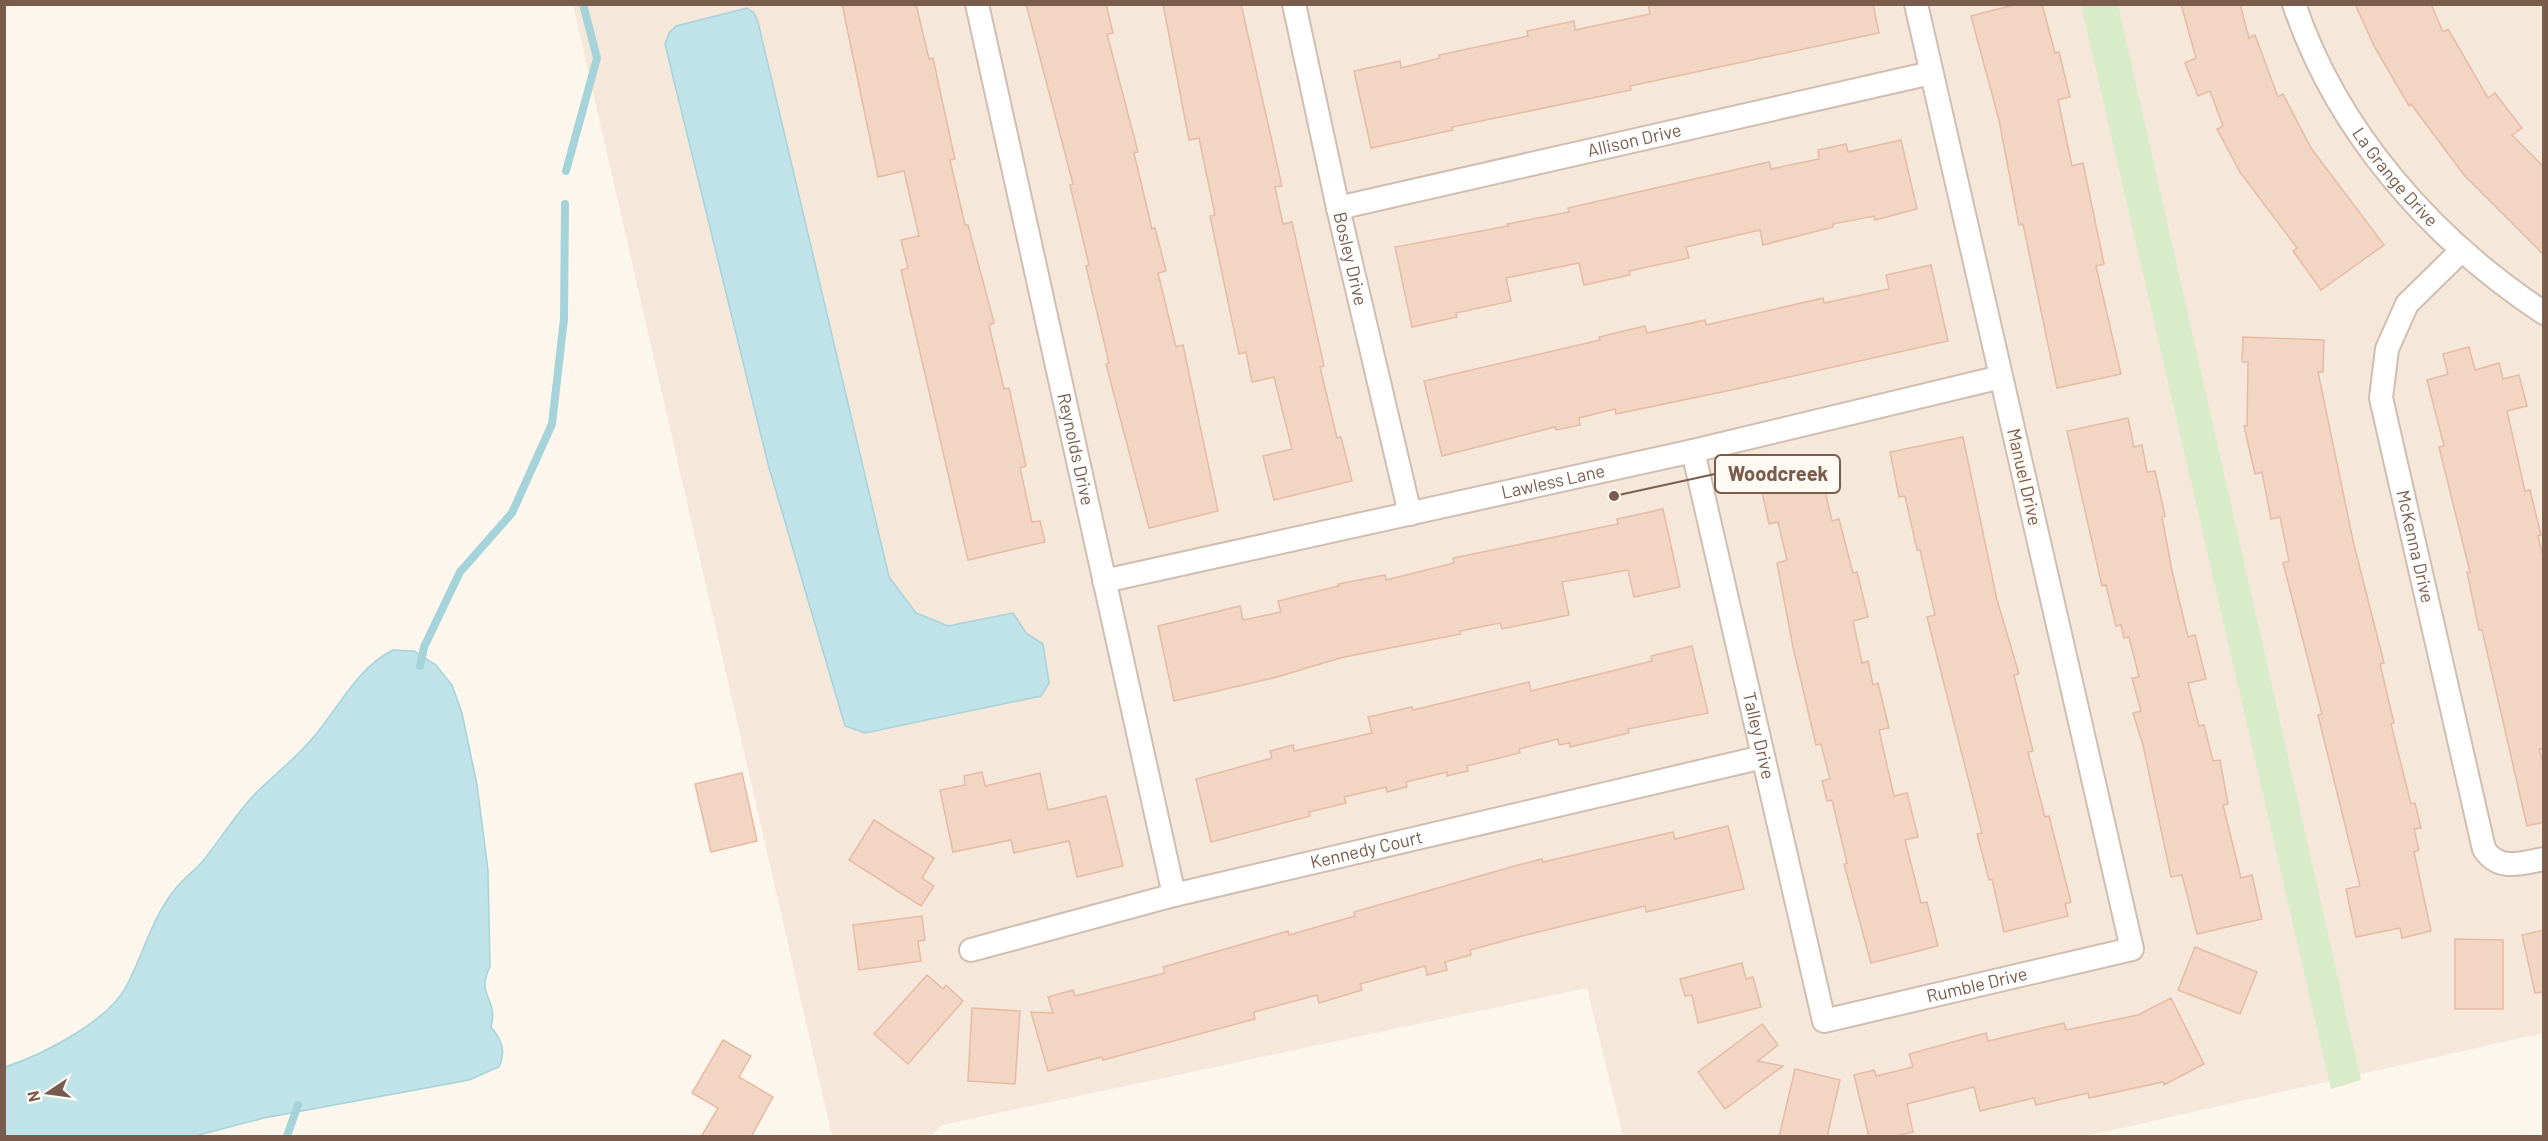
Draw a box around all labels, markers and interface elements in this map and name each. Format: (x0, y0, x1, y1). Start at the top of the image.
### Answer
street label: Allison Drive (1585, 118, 1683, 161)
street label: La Grange Drive (2348, 123, 2443, 231)
street label: Bosley Drive (1329, 210, 1373, 308)
street label: Reynolds Drive (1053, 391, 1100, 507)
street label: Manuel Drive (2003, 426, 2047, 527)
callout: Woodcreek (1715, 455, 1840, 493)
street label: Lawless Lane (1499, 459, 1607, 503)
text: Woodcreek (1728, 461, 1829, 485)
street label: McKenna Drive (2392, 488, 2439, 605)
street label: Talley Drive (1739, 690, 1780, 781)
street label: Kennedy Court (1308, 825, 1425, 873)
street label: Rumble Drive (1924, 962, 2029, 1007)
north arrow (18, 1063, 78, 1123)
text: N (22, 1089, 43, 1104)

